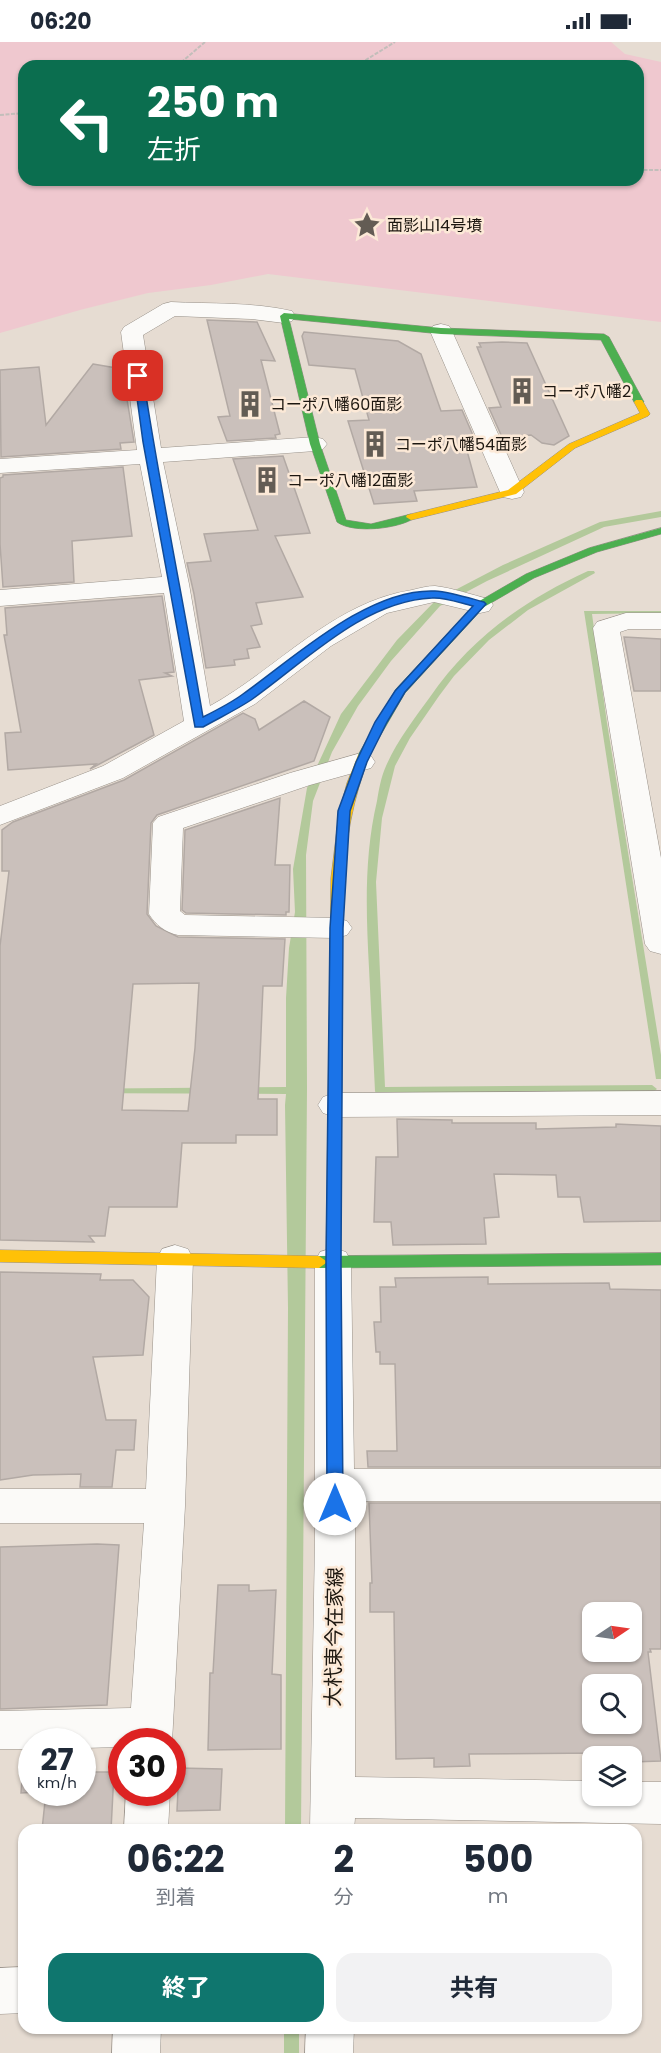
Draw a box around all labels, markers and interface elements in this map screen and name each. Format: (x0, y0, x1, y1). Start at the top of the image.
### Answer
text: 06:20 (30, 6, 92, 37)
text: 250 m (147, 73, 279, 132)
icon: left (48, 84, 126, 162)
text: 左折 (147, 131, 201, 168)
place icon: 面影山14号墳 (352, 210, 382, 240)
place label: 面影山14号墳 (387, 214, 482, 237)
pin (112, 350, 163, 401)
icon: arrive (121, 359, 154, 392)
building icon: コーポ八幡2 (507, 376, 537, 406)
place label: コーポ八幡2 (542, 380, 631, 403)
building icon: コーポ八幡60面影 (235, 389, 265, 419)
place label: コーポ八幡60面影 (270, 393, 402, 416)
building icon: コーポ八幡54面影 (360, 429, 390, 459)
place label: コーポ八幡54面影 (395, 433, 527, 456)
building icon: コーポ八幡12面影 (252, 465, 282, 495)
place label: コーポ八幡12面影 (287, 469, 413, 492)
position arrow (303, 1472, 367, 1536)
street label: 大杙東今在家線 (319, 1567, 349, 1707)
north arrow (582, 1602, 642, 1662)
map controls (582, 1602, 642, 1806)
button: search (582, 1674, 642, 1734)
speed limit sign: 30 (108, 1728, 186, 1806)
text: 27 (40, 1738, 74, 1781)
button: layers (582, 1746, 642, 1806)
text: km/h (37, 1772, 77, 1793)
text: 06:22 (127, 1834, 225, 1885)
text: 2 (333, 1834, 354, 1885)
text: 500 (463, 1834, 533, 1885)
text: m (488, 1882, 508, 1910)
text: 到着 (156, 1883, 196, 1911)
text: 分 (334, 1883, 354, 1911)
button: 終了 (48, 1953, 324, 2022)
button: 共有 (336, 1953, 612, 2022)

